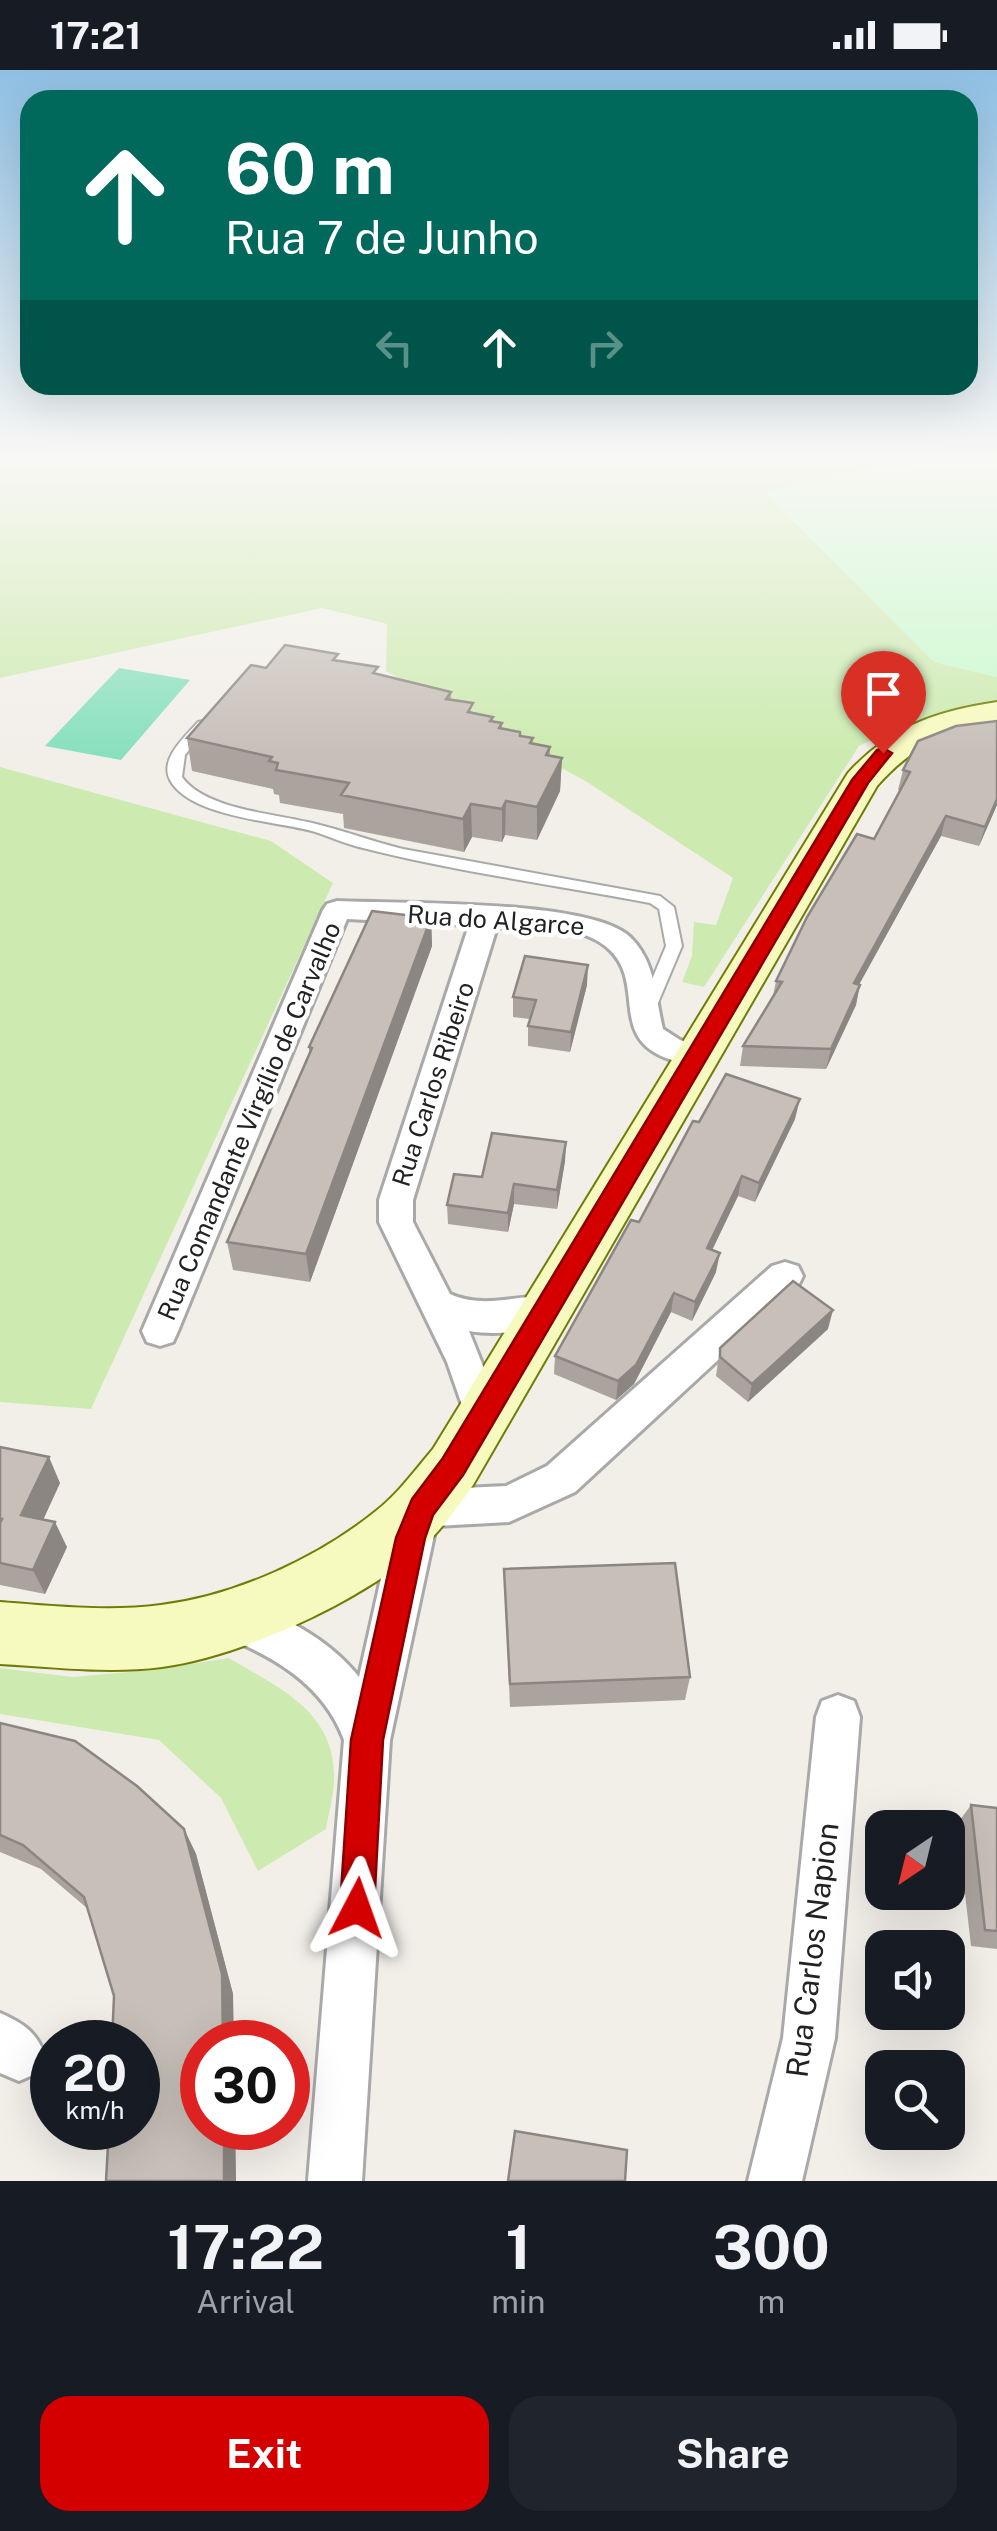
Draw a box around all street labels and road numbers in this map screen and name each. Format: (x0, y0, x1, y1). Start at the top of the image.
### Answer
street label: Rua do Algarce (406, 899, 586, 941)
street label: Rua Comandante Virgílio de Carvalho (151, 917, 347, 1325)
street label: Rua Carlos Ribeiro (386, 978, 480, 1190)
street label: Rua Carlos Napion (779, 1820, 845, 2079)

